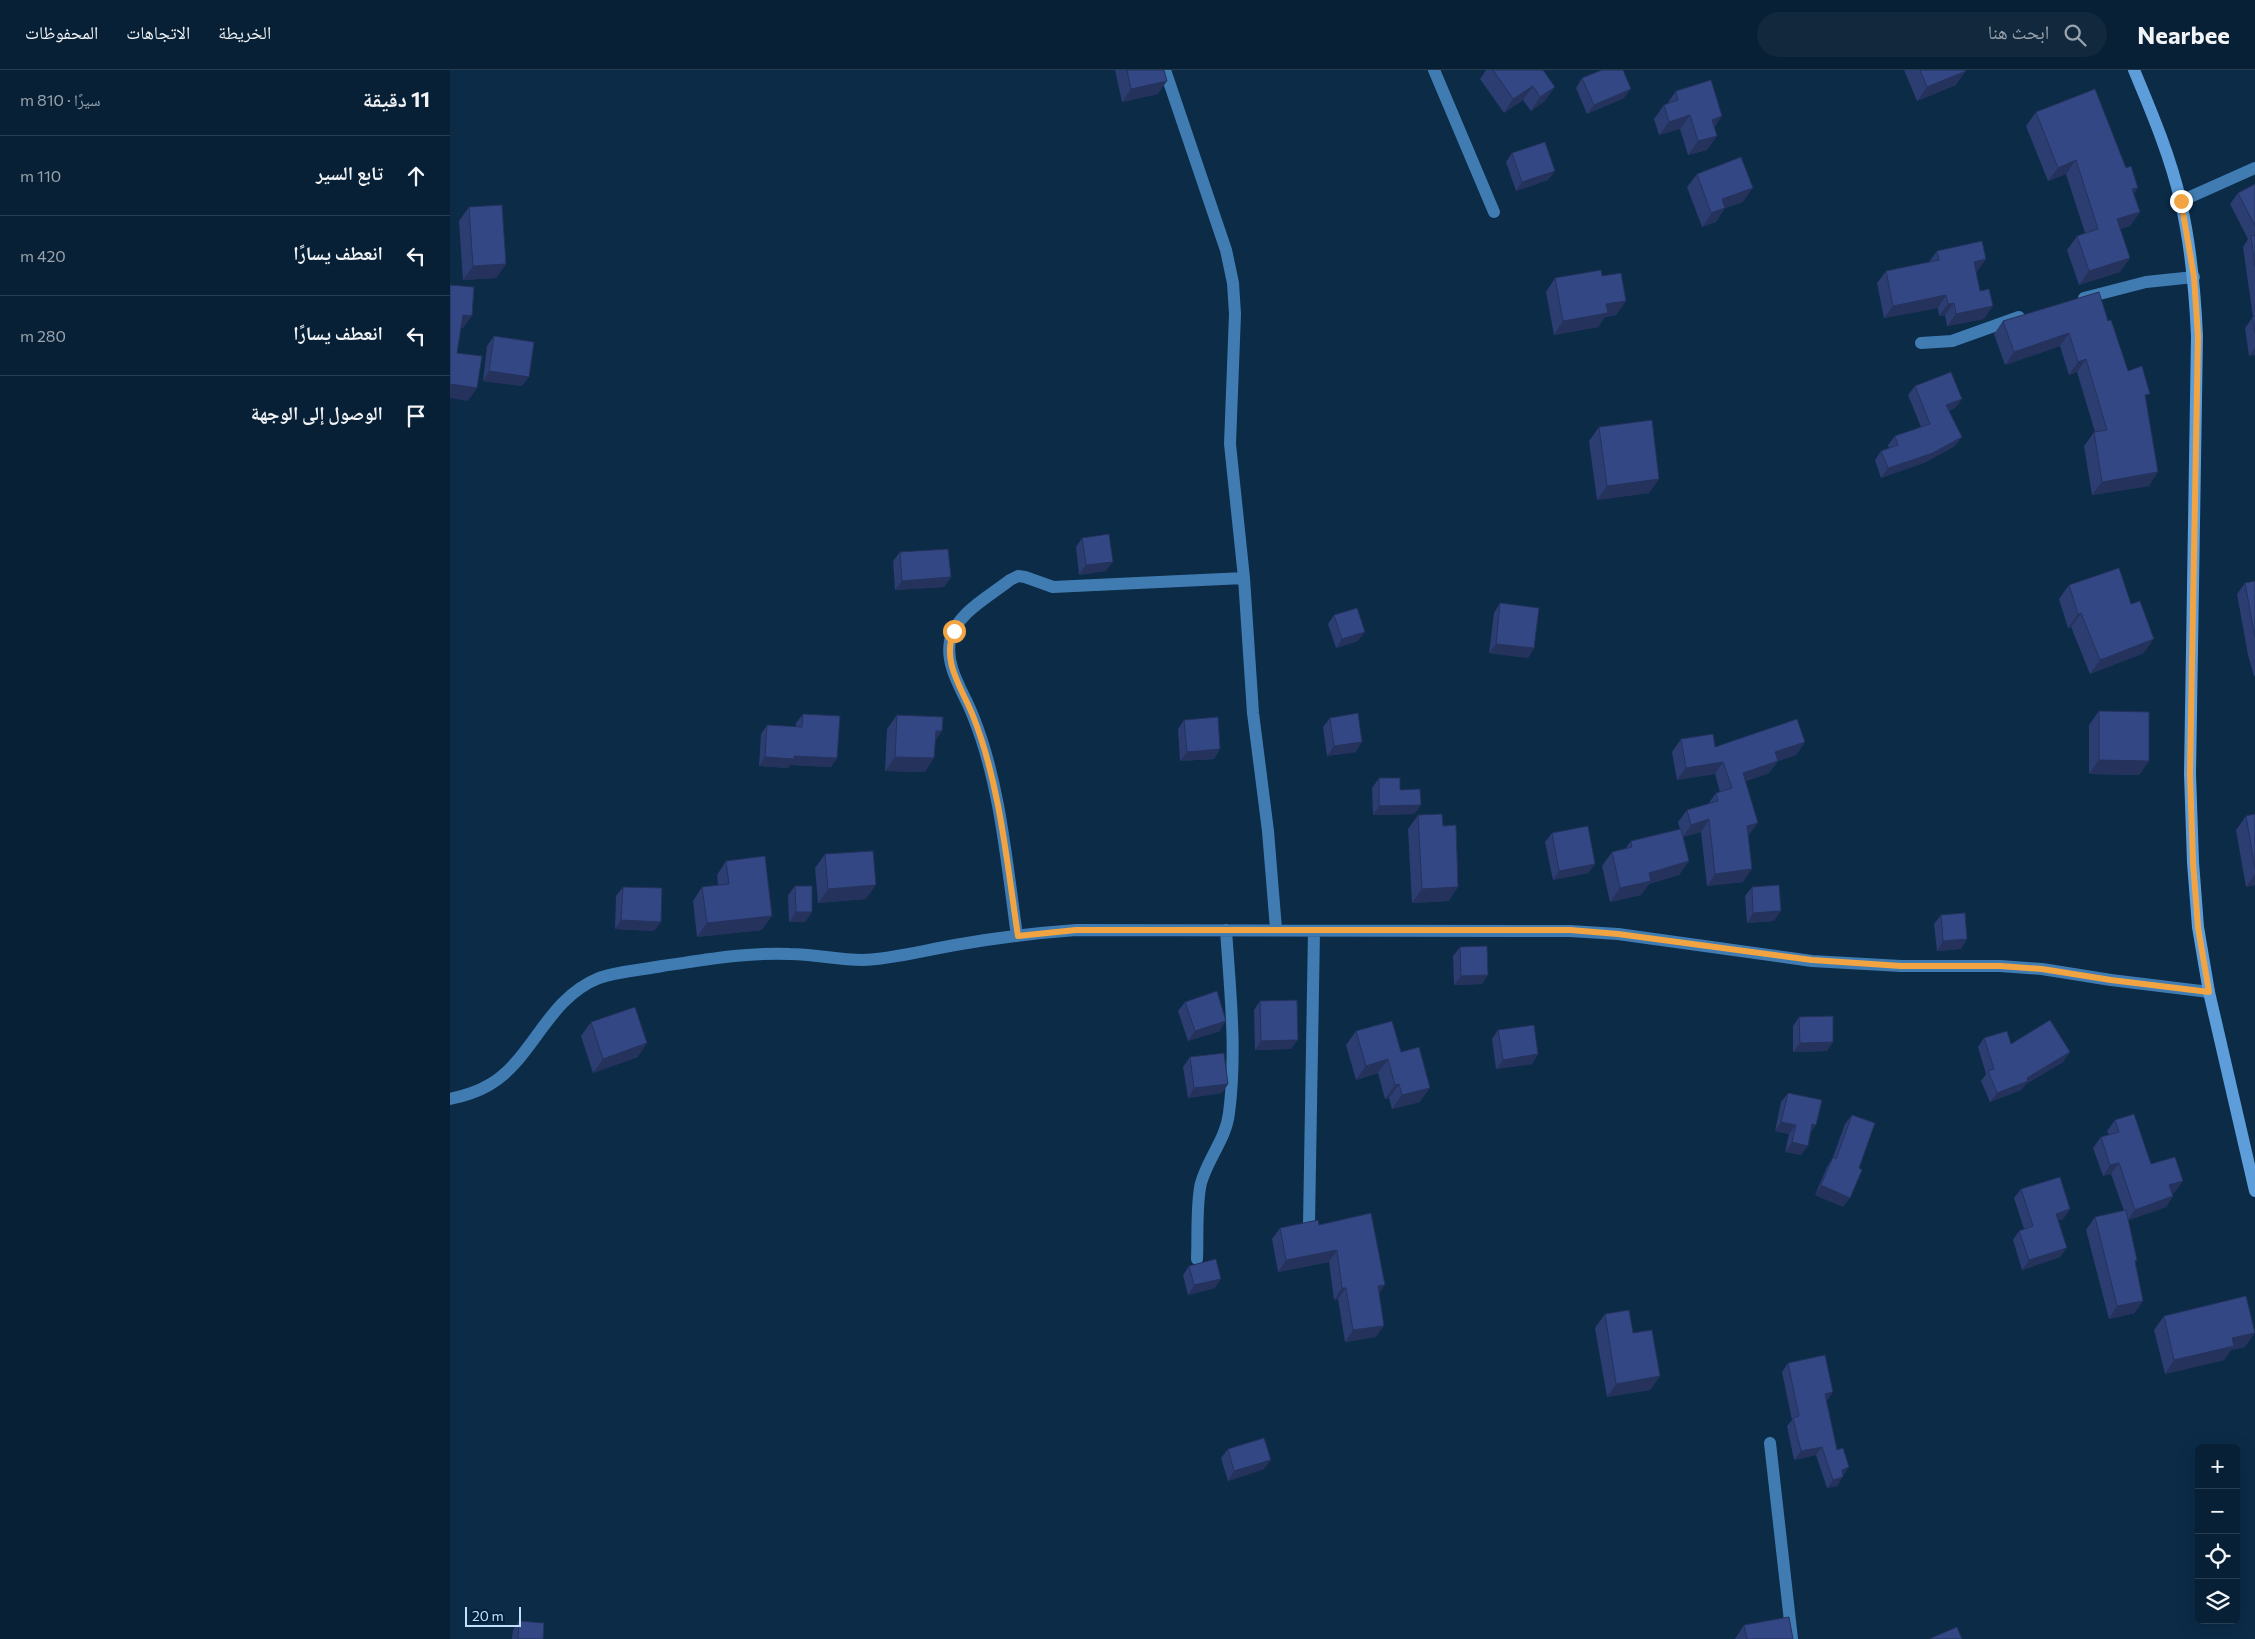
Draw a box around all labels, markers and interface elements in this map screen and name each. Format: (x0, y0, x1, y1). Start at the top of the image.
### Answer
search box (1757, 12, 2107, 57)
text: ابحث هنا (1988, 20, 2049, 43)
text: Nearbee (2137, 20, 2230, 49)
text: المحفوظات (25, 21, 98, 43)
text: الاتجاهات (126, 21, 190, 43)
text: الخريطة (218, 21, 271, 43)
icon: search (2061, 21, 2089, 49)
text: 11 دقيقة (363, 86, 430, 111)
text: سيرًا · 810 m (20, 90, 101, 109)
text: تابع السير (316, 161, 383, 184)
icon: ahead (402, 162, 430, 190)
text: 110 m (20, 166, 61, 185)
route end (2170, 190, 2193, 213)
text: انعطف يسارًا (293, 241, 383, 264)
icon: left (402, 242, 430, 270)
text: 420 m (20, 246, 66, 265)
text: انعطف يسارًا (293, 321, 383, 344)
icon: left (402, 322, 430, 350)
text: 280 m (20, 326, 66, 345)
text: الوصول إلى الوجهة (251, 401, 383, 424)
icon: arrive (402, 402, 430, 430)
route start (943, 620, 966, 643)
map controls (2195, 1444, 2240, 1624)
button: + (2195, 1444, 2240, 1489)
button: − (2195, 1489, 2240, 1534)
button: locate (2195, 1534, 2240, 1579)
button: layers (2195, 1579, 2240, 1624)
scale bar (465, 1604, 521, 1627)
text: 20 m (472, 1607, 504, 1624)

